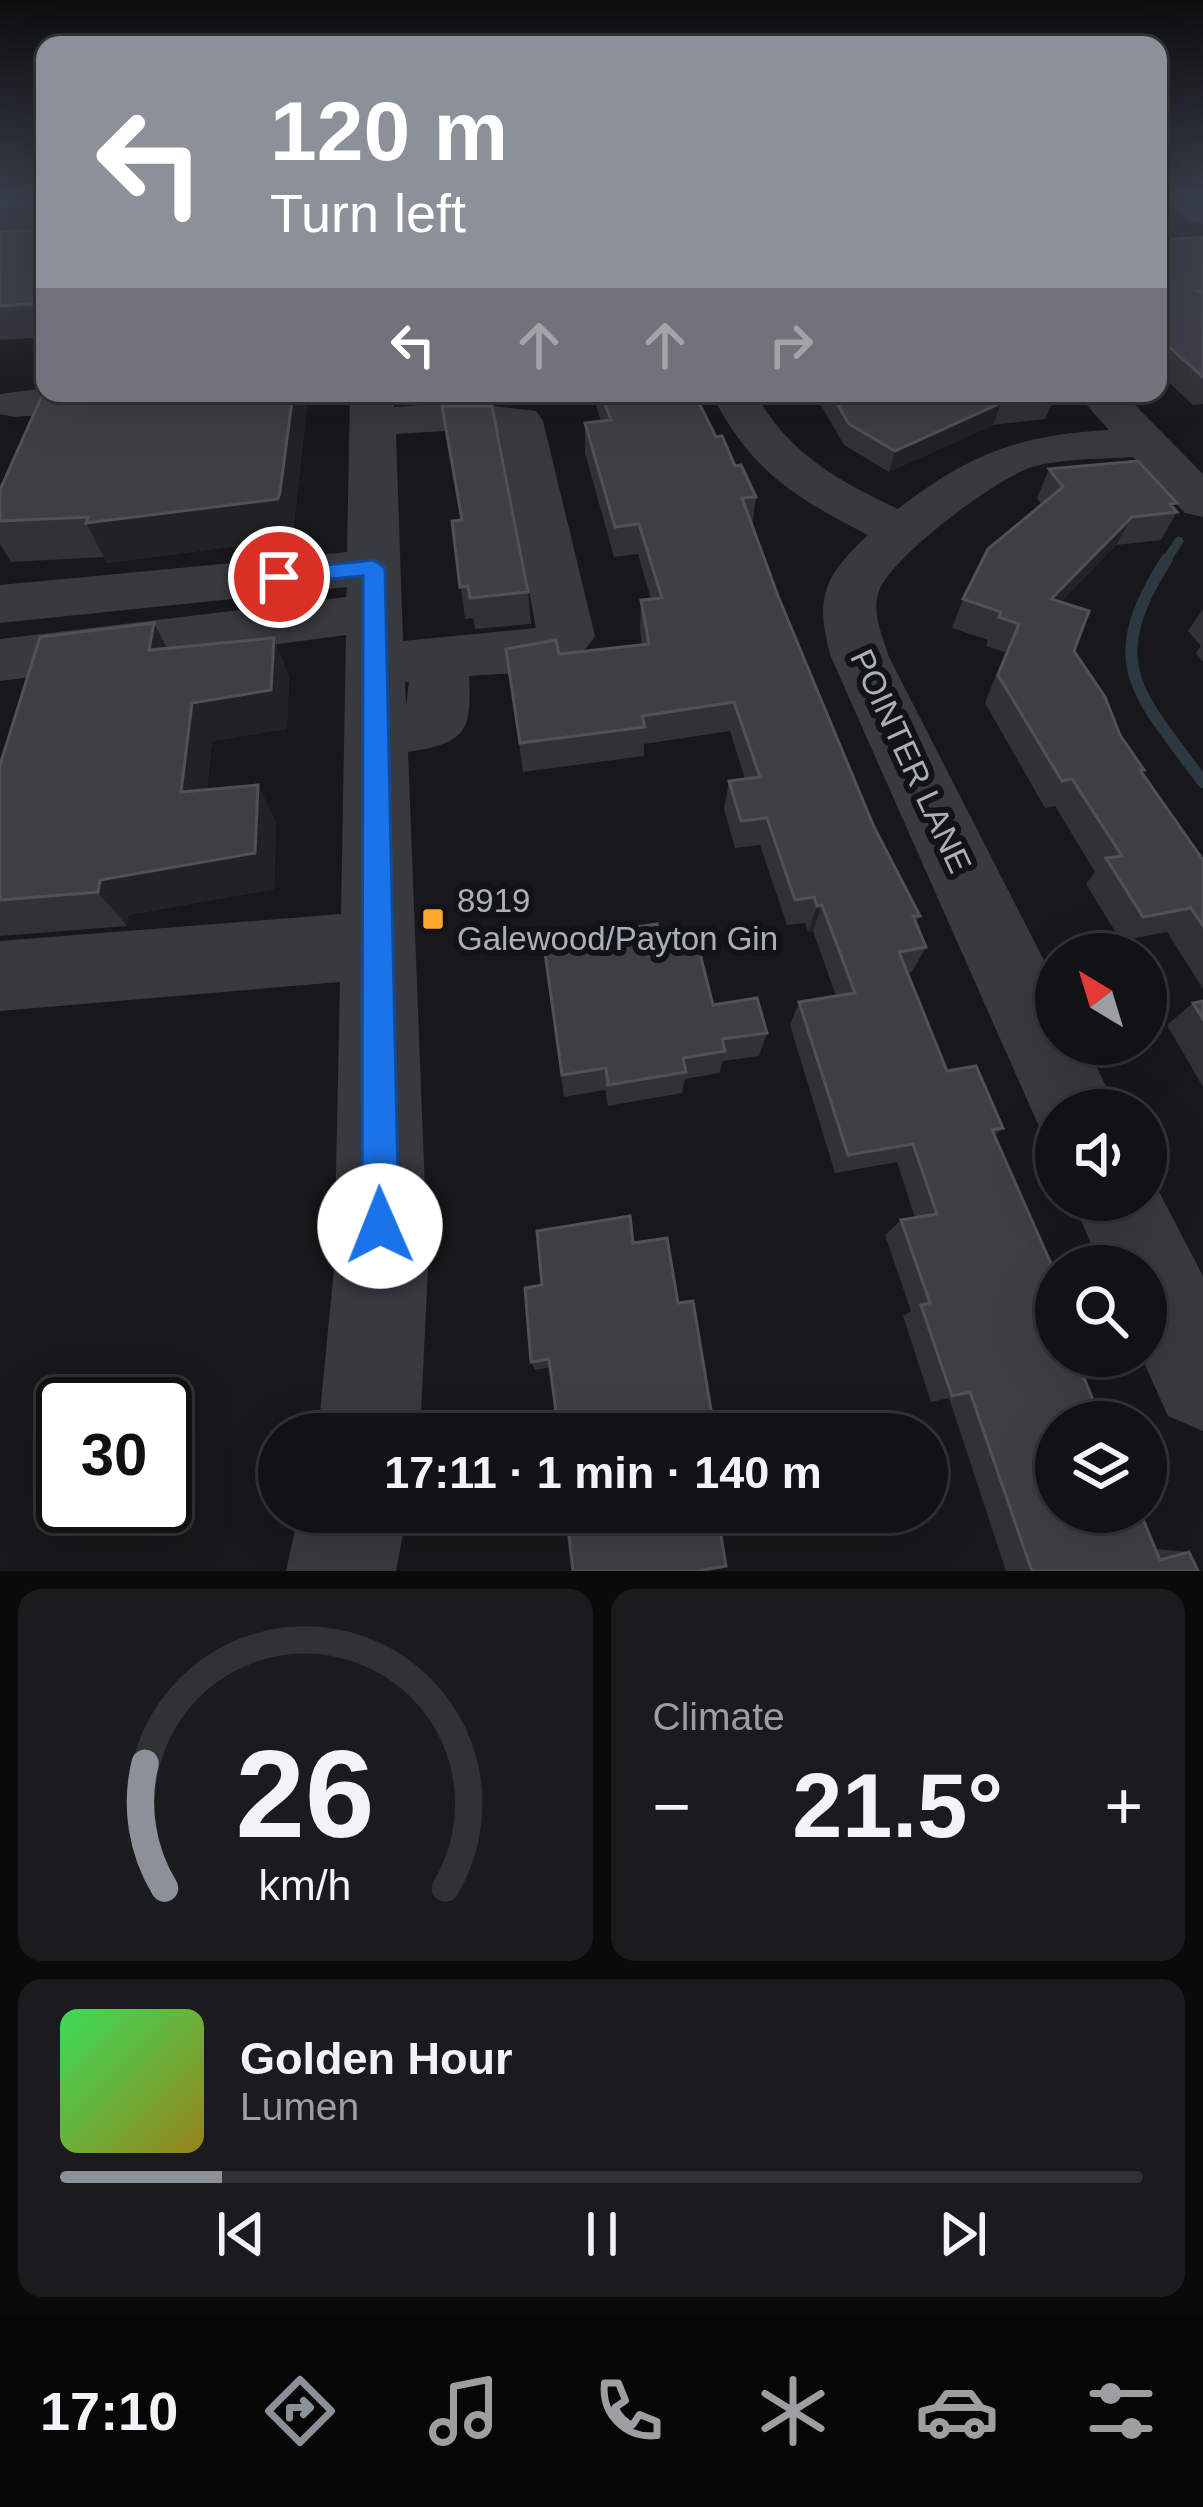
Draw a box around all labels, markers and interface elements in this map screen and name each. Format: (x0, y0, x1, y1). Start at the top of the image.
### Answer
icon: left (72, 84, 228, 240)
text: 120 m (270, 84, 508, 178)
text: Turn left (270, 183, 466, 243)
icon: left (380, 312, 446, 378)
icon: ahead (506, 312, 572, 378)
icon: ahead (632, 312, 698, 378)
icon: right (758, 312, 824, 378)
pin (228, 526, 330, 628)
icon: arrive (246, 544, 312, 610)
street label: POINTER LANE (843, 643, 979, 879)
place label: 8919 Galewood/Payton Gin (457, 882, 778, 957)
marker: 8919 Galewood/Payton Gin (420, 906, 446, 932)
north arrow (1035, 933, 1167, 1065)
map controls (1035, 933, 1167, 1533)
button: sound (1035, 1089, 1167, 1221)
position arrow (317, 1163, 443, 1289)
button: search (1035, 1245, 1167, 1377)
speed limit sign: 30 (36, 1377, 192, 1533)
button: layers (1035, 1401, 1167, 1533)
text: 17:11 · 1 min · 140 m (384, 1447, 822, 1498)
text: Climate (653, 1695, 785, 1738)
text: 26 (236, 1724, 375, 1863)
text: 21.5° (792, 1756, 1003, 1856)
text: − (653, 1769, 691, 1843)
text: + (1104, 1769, 1143, 1843)
text: km/h (259, 1861, 352, 1909)
text: Golden Hour (240, 2033, 512, 2084)
text: Lumen (240, 2085, 359, 2128)
icon: previous (208, 2201, 274, 2267)
icon: pause (569, 2201, 635, 2267)
icon: next (930, 2201, 996, 2267)
icon: directions (258, 2369, 342, 2453)
icon: music (422, 2369, 506, 2453)
icon: phone (587, 2369, 671, 2453)
icon: climate (751, 2369, 835, 2453)
icon: car (915, 2369, 999, 2453)
icon: filters (1079, 2369, 1163, 2453)
text: 17:10 (40, 2381, 178, 2441)

